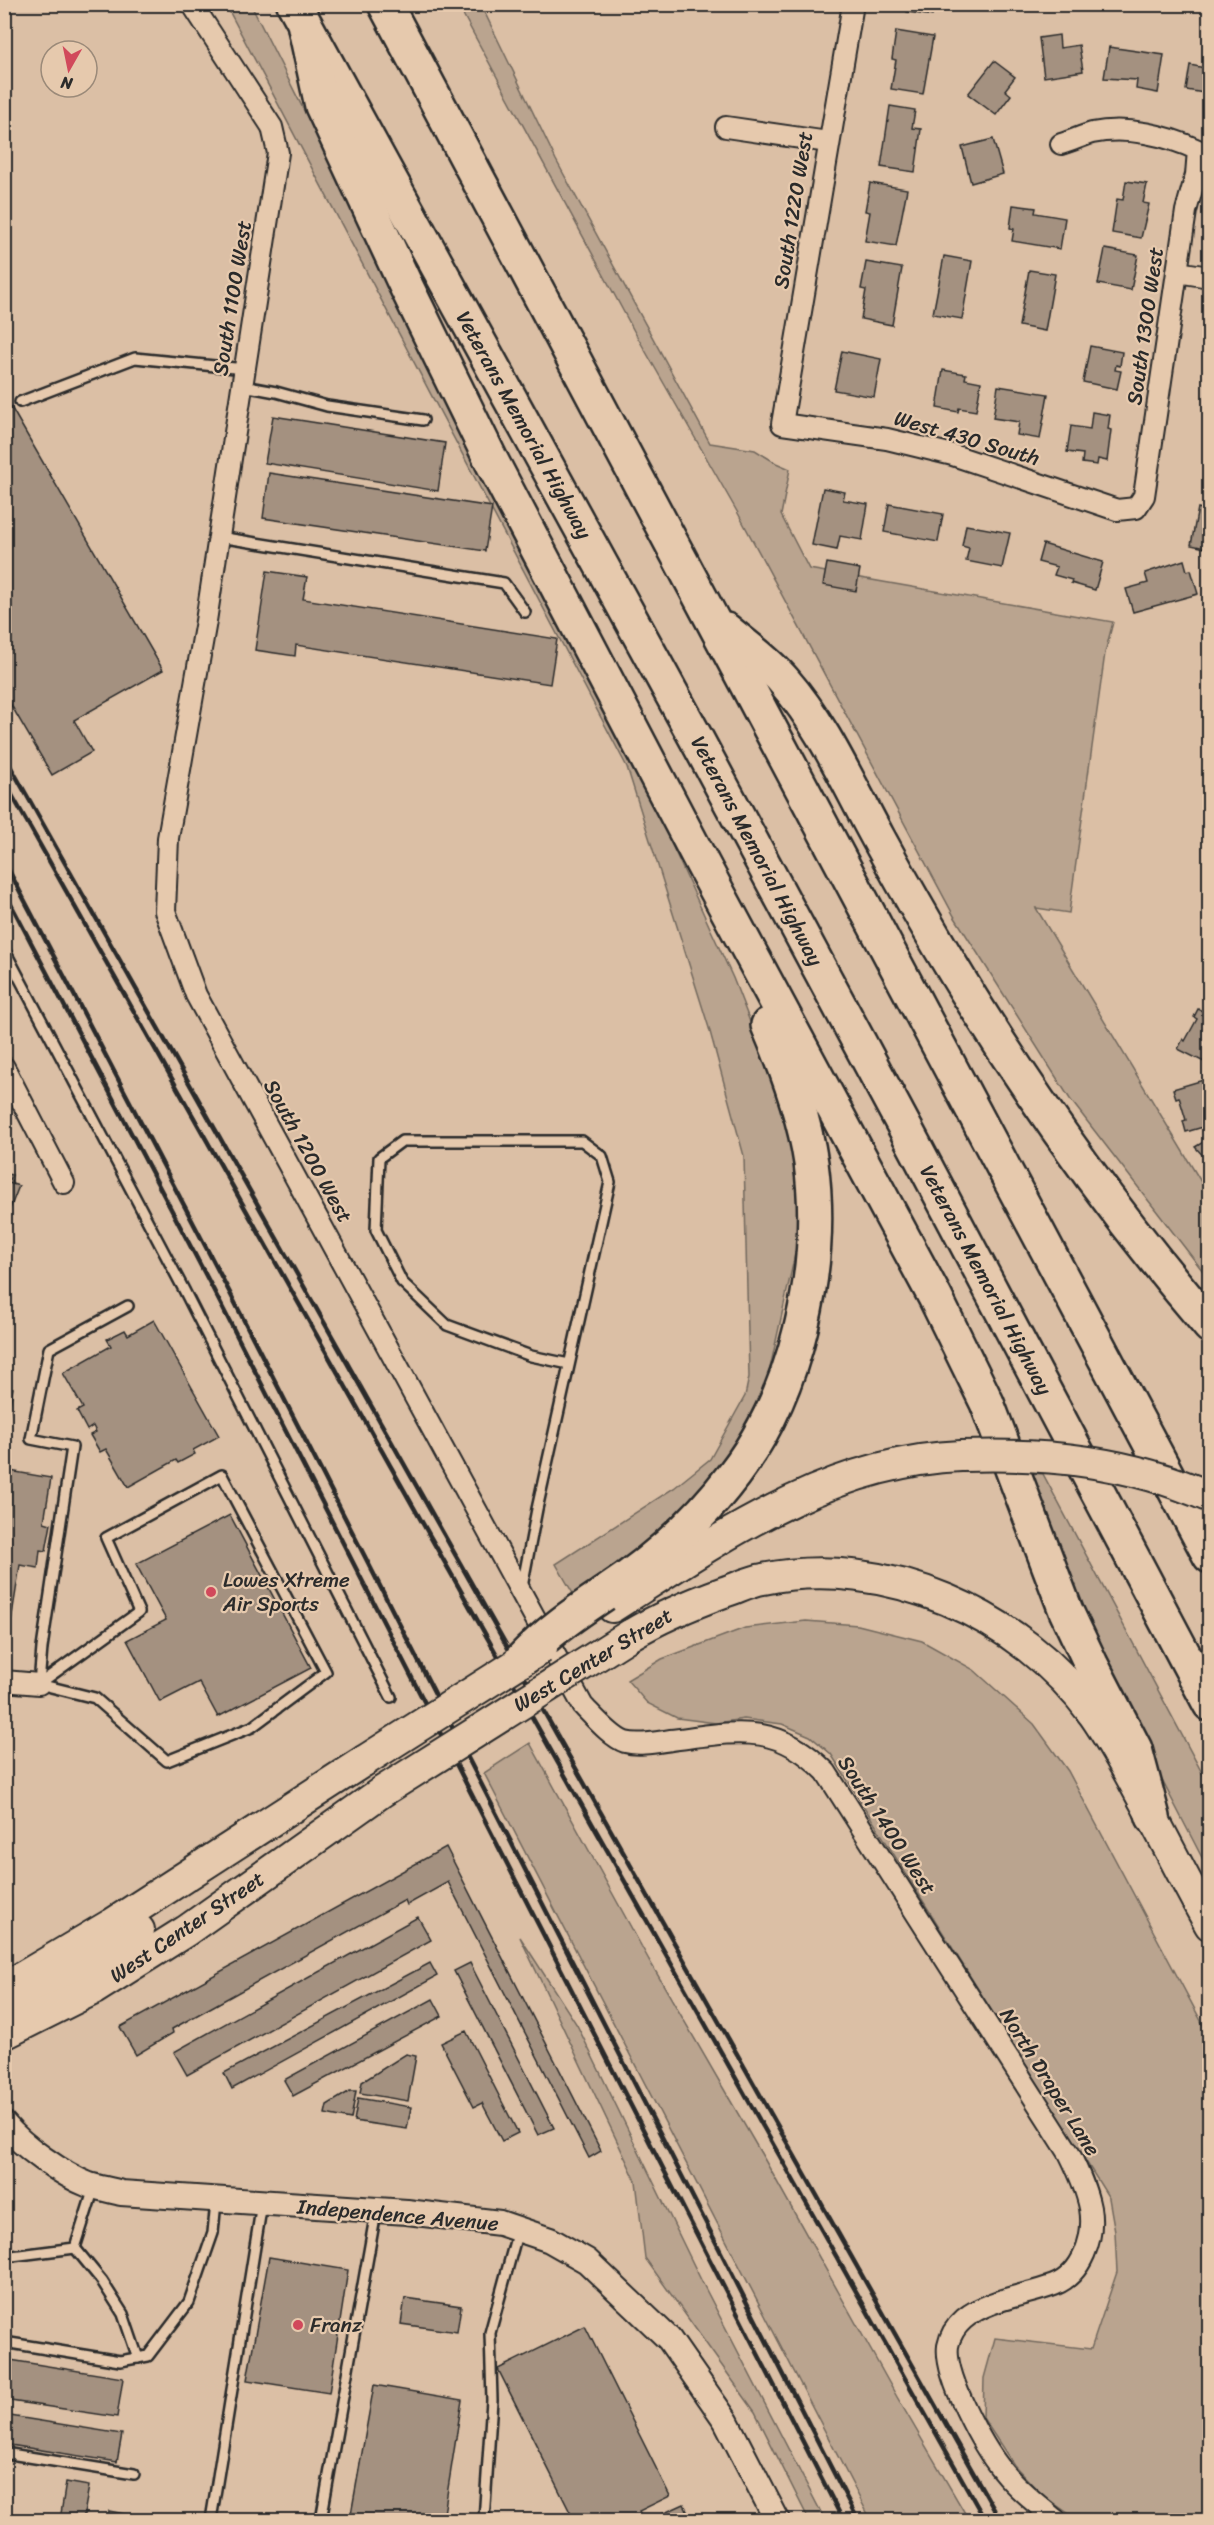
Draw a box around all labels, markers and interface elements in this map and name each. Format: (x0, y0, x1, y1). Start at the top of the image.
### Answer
north arrow (39, 39, 99, 99)
text: N (58, 68, 75, 99)
street label: South 1220 West (762, 129, 824, 291)
street label: South 1100 West (201, 218, 263, 378)
street label: South 1300 West (1115, 245, 1175, 407)
street label: Veterans Memorial Highway (445, 304, 603, 547)
street label: West 430 South (890, 399, 1044, 477)
street label: Veterans Memorial Highway (680, 729, 834, 973)
street label: South 1200 West (253, 1072, 363, 1230)
street label: Veterans Memorial Highway (909, 1158, 1063, 1402)
place label: Lowes Xtreme Air Sports (222, 1561, 350, 1623)
marker: Lowes Xtreme Air Sports (204, 1585, 218, 1599)
street label: West Center Street (506, 1597, 680, 1723)
street label: South 1400 West (827, 1747, 947, 1903)
street label: West Center Street (101, 1861, 273, 1993)
street label: North Draper Lane (989, 2000, 1111, 2164)
street label: Independence Avenue (295, 2187, 500, 2243)
place label: Franz (310, 2306, 362, 2344)
marker: Franz (291, 2318, 305, 2332)

